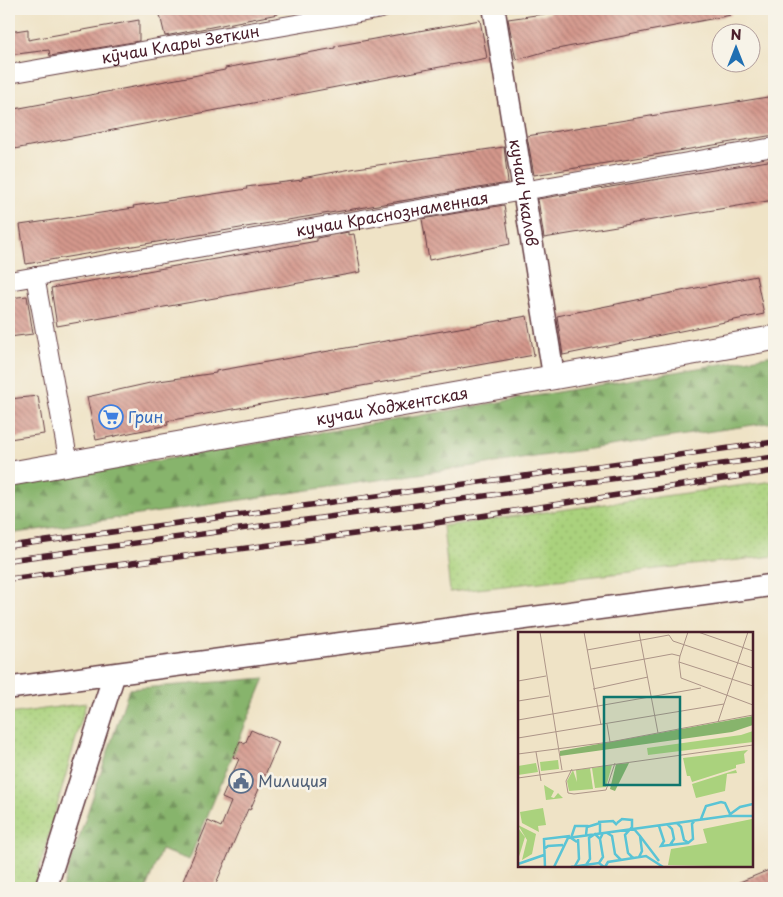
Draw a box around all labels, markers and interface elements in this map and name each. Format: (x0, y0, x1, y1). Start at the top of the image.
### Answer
street label: кӯчаи Клары Зеткин (99, 18, 261, 69)
north arrow (710, 22, 760, 72)
text: N (730, 24, 742, 45)
street label: кучаи Чкалов (504, 137, 545, 248)
street label: кучаи Краснознаменная (294, 184, 490, 242)
street label: кучаи Ходжентская (314, 380, 470, 430)
supermarket icon: Грин (98, 404, 124, 430)
place label: Грин (128, 404, 164, 428)
inset map (518, 632, 753, 867)
public building icon: Милиция (228, 768, 254, 794)
place label: Милиция (258, 768, 328, 792)

